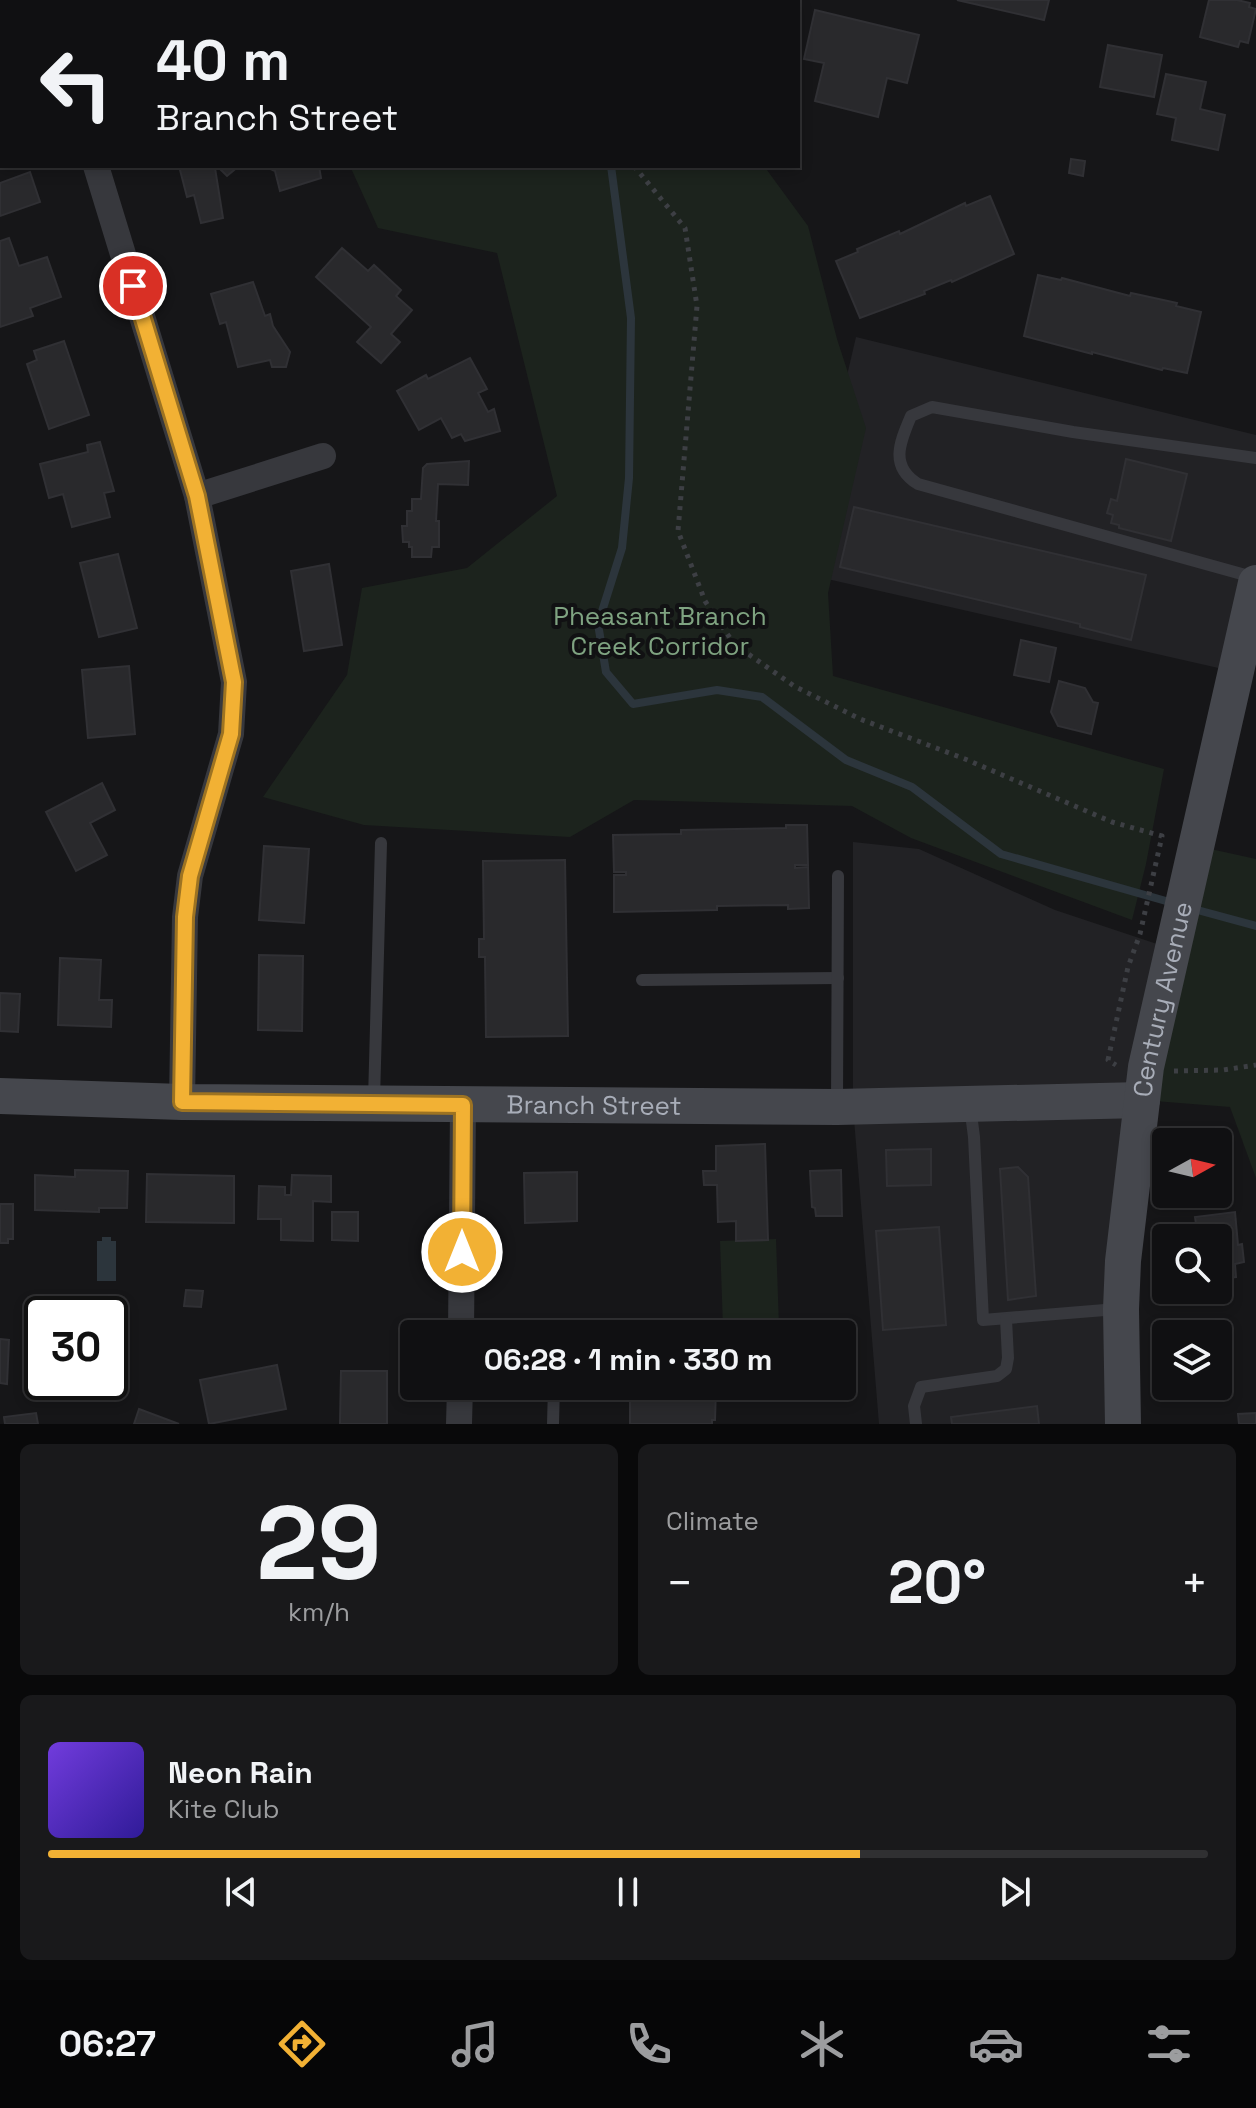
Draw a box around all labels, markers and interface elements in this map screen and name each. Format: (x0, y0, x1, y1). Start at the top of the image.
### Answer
text: 40 m (156, 25, 290, 96)
icon: left (24, 32, 128, 136)
text: Branch Street (156, 95, 398, 141)
pin (99, 252, 167, 320)
icon: arrive (111, 264, 155, 308)
park label: Pheasant Branch Creek Corridor (553, 599, 767, 663)
street label: Century Avenue (1126, 898, 1200, 1099)
street label: Branch Street (506, 1087, 682, 1123)
north arrow (1152, 1128, 1232, 1208)
map controls (1152, 1128, 1232, 1400)
position arrow (420, 1210, 504, 1294)
button: search (1152, 1224, 1232, 1304)
speed limit sign: 30 (24, 1296, 128, 1400)
button: layers (1152, 1320, 1232, 1400)
text: 06:28 · 1 min · 330 m (484, 1340, 772, 1379)
text: 29 (256, 1477, 382, 1609)
text: Climate (666, 1504, 759, 1538)
text: 20° (888, 1544, 986, 1621)
text: − (666, 1555, 693, 1611)
text: + (1181, 1555, 1208, 1611)
text: km/h (288, 1595, 350, 1629)
text: Neon Rain (168, 1753, 313, 1792)
text: Kite Club (168, 1792, 280, 1826)
icon: previous (219, 1870, 263, 1914)
icon: pause (606, 1870, 650, 1914)
icon: next (993, 1870, 1037, 1914)
icon: directions (274, 2016, 330, 2072)
icon: music (447, 2016, 503, 2072)
icon: phone (621, 2016, 677, 2072)
icon: climate (794, 2016, 850, 2072)
icon: car (968, 2016, 1024, 2072)
icon: filters (1141, 2016, 1197, 2072)
text: 06:27 (59, 2021, 156, 2067)

